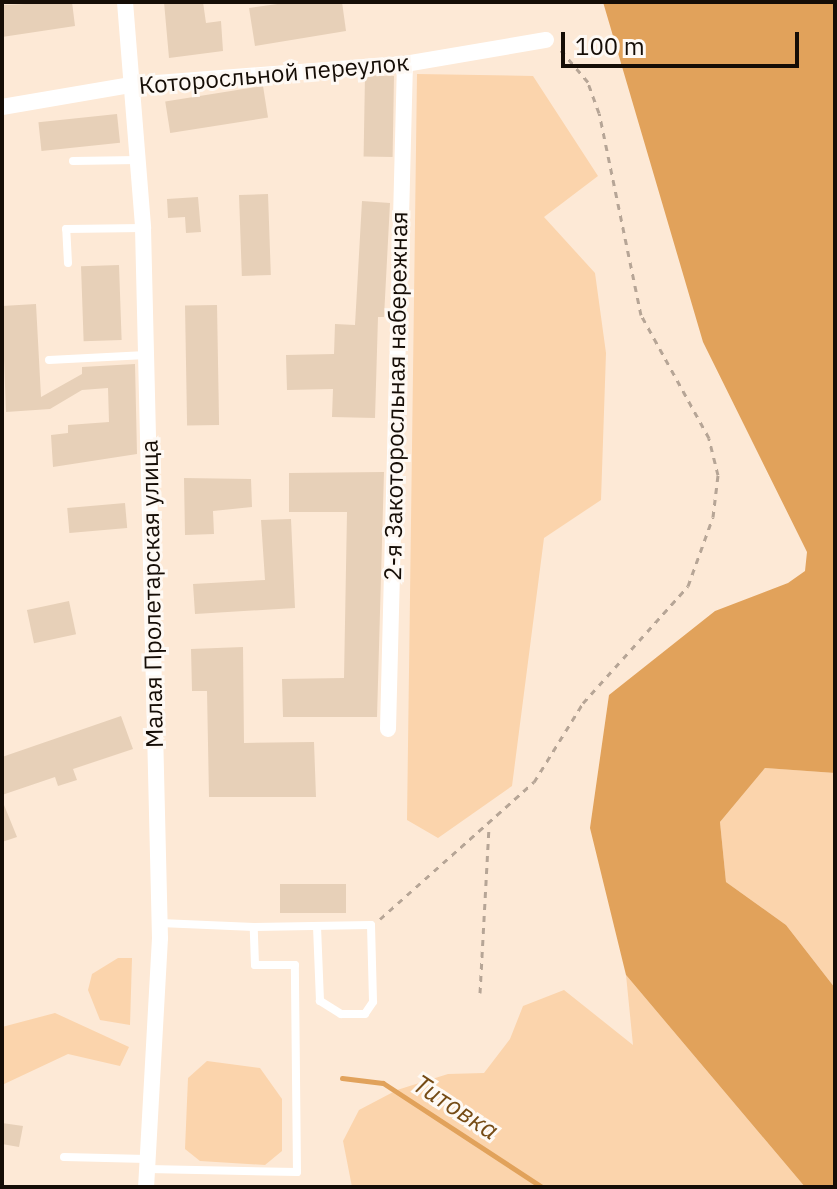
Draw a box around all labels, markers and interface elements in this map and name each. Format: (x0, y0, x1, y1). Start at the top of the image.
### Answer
scale bar (565, 16, 803, 66)
text: 100 m (575, 30, 645, 62)
street label: Которосльной переулок (138, 48, 410, 100)
street label: 2-я Закоторосльная набережная (378, 211, 414, 581)
street label: Малая Пролетарская улица (135, 440, 169, 748)
water label: Титовка (407, 1068, 505, 1146)

